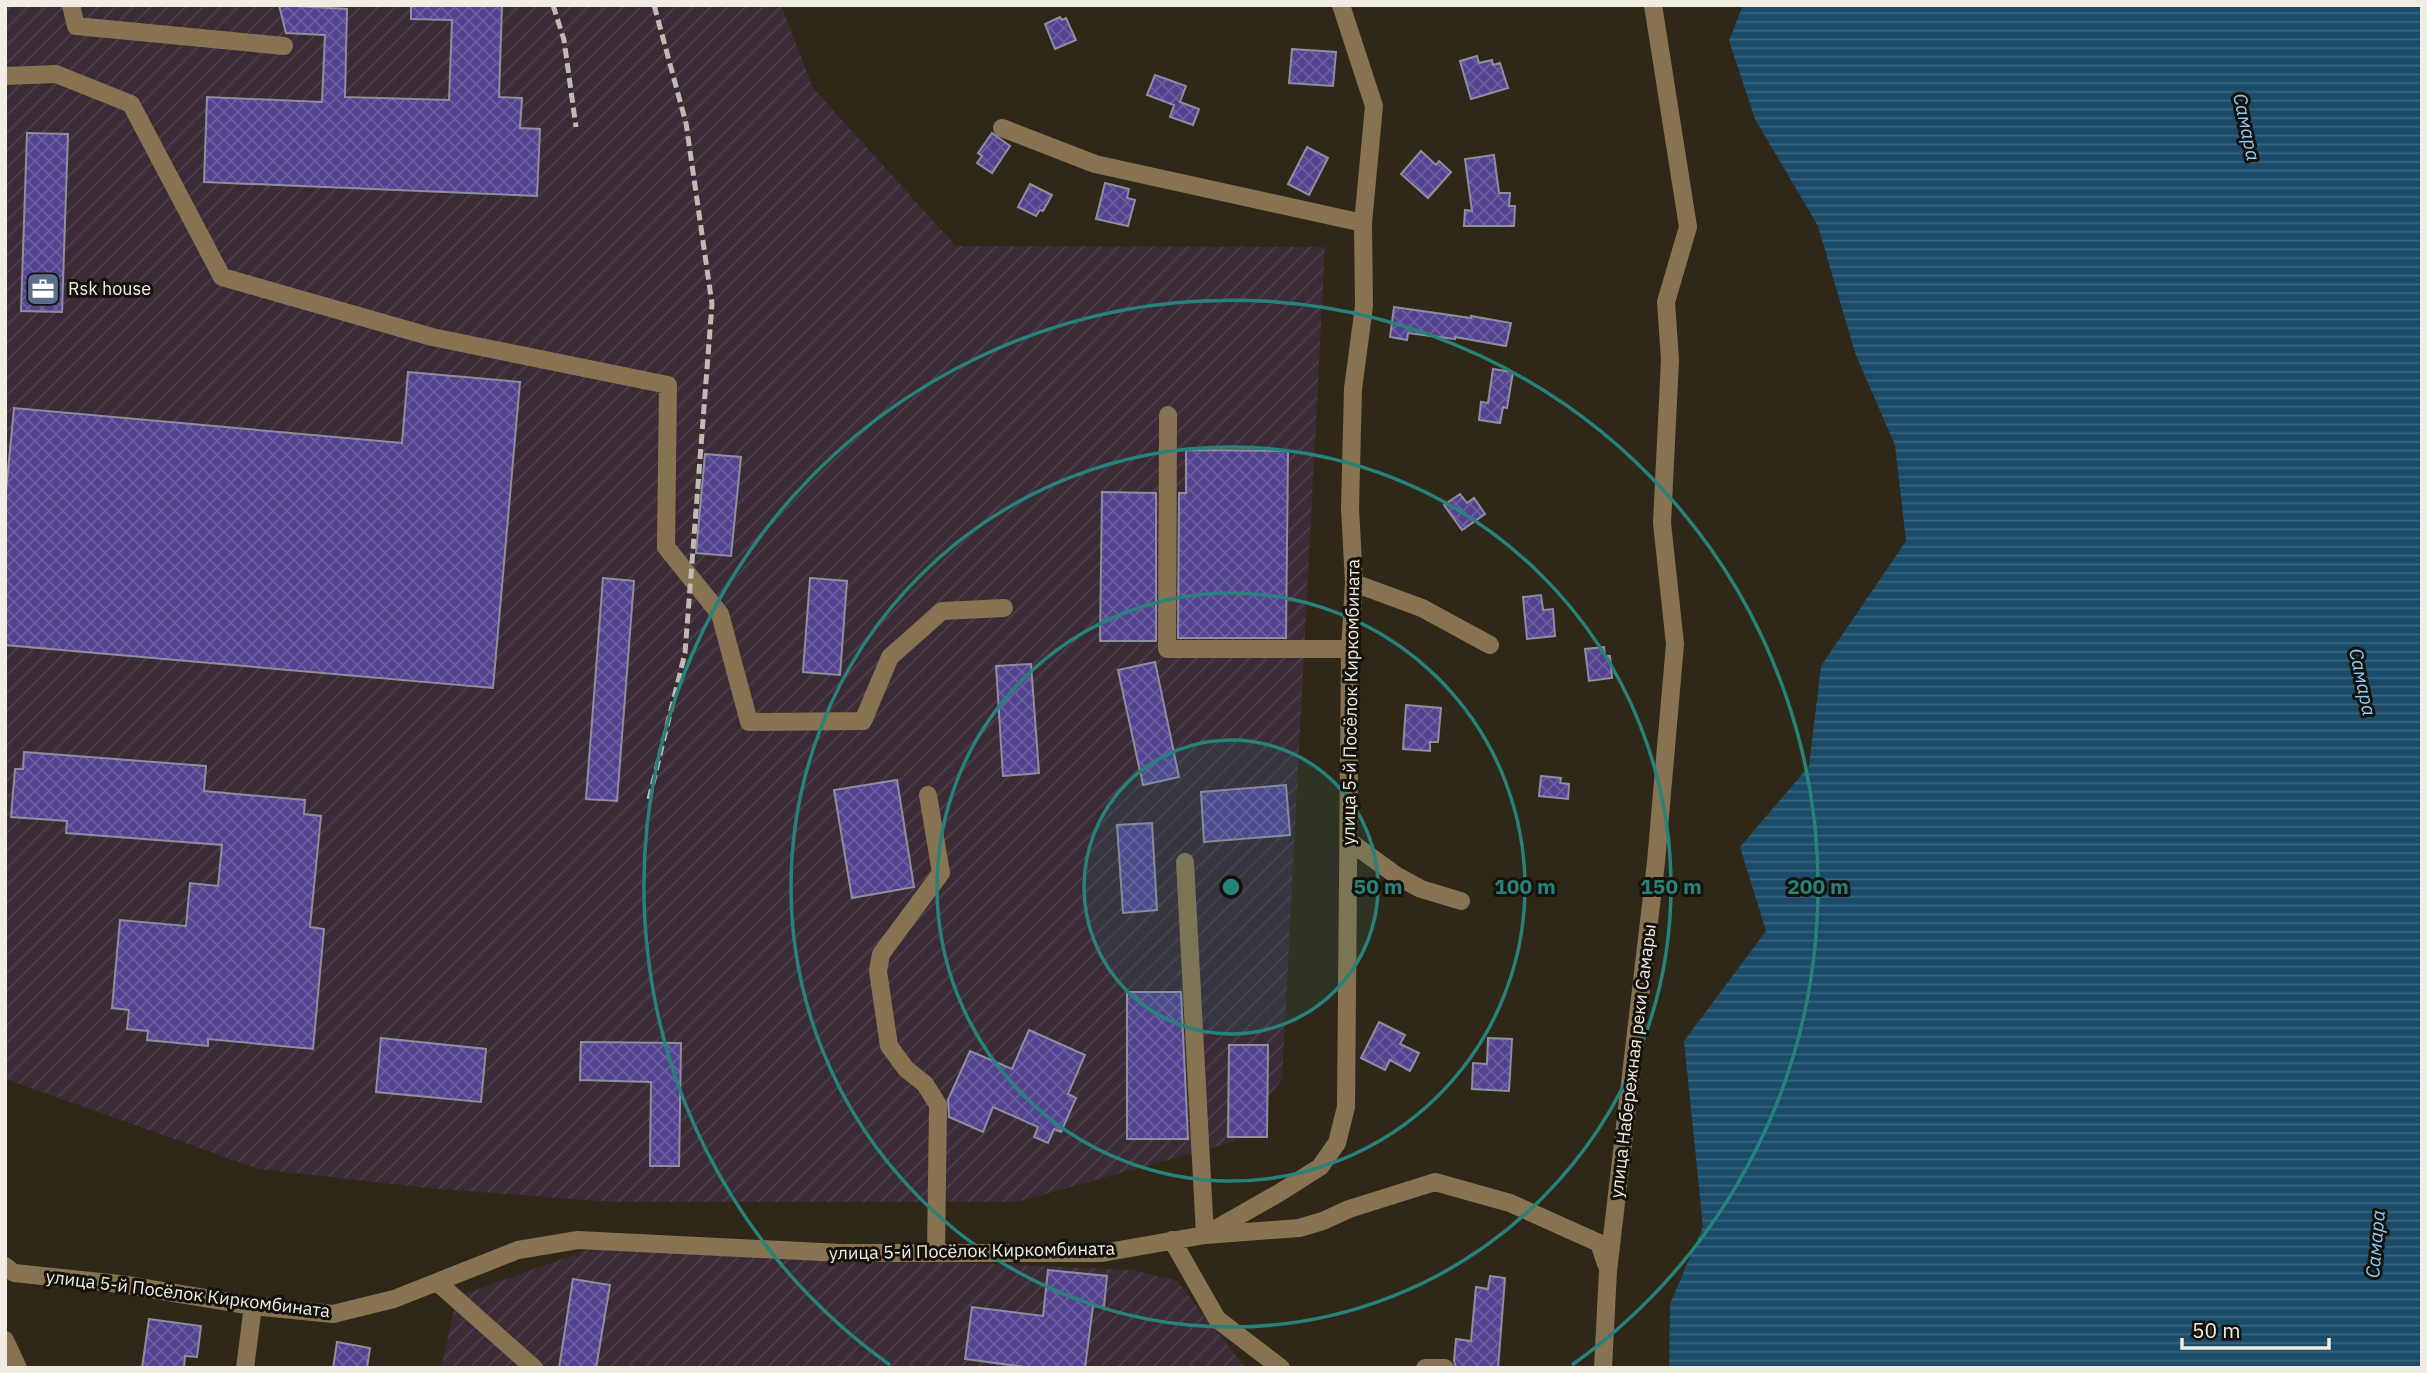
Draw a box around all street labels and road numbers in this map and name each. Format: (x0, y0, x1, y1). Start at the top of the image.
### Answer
street label: улица 5-й Посёлок Киркомбината (1337, 558, 1365, 845)
street label: улица Набережная реки Самары (1604, 923, 1661, 1199)
street label: улица 5-й Посёлок Киркомбината (829, 1236, 1116, 1264)
street label: улица 5-й Посёлок Киркомбината (45, 1265, 332, 1322)

